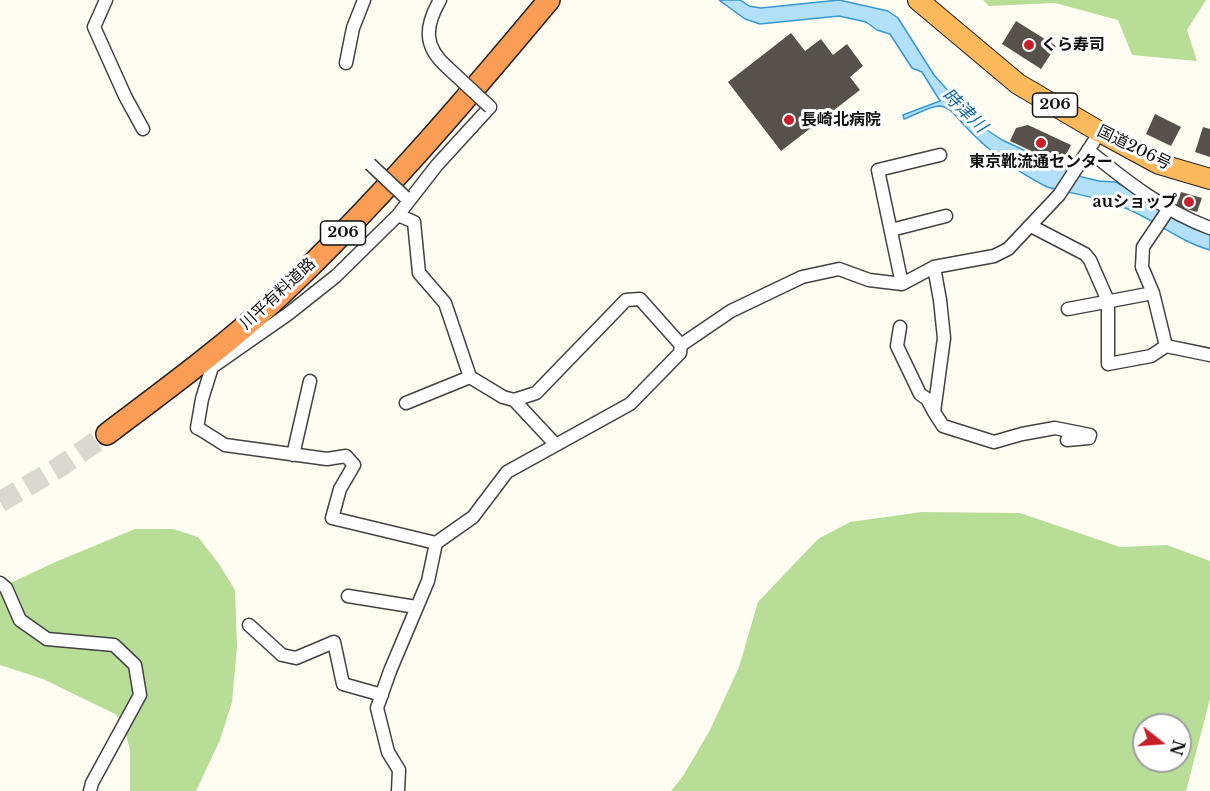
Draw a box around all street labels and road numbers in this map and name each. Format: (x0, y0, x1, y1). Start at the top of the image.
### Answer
road number: 206 (1032, 93, 1078, 117)
street label: 国道206号 (1094, 122, 1174, 174)
road number: 206 (320, 221, 366, 245)
street label: 川平有料道路 (236, 254, 320, 334)

